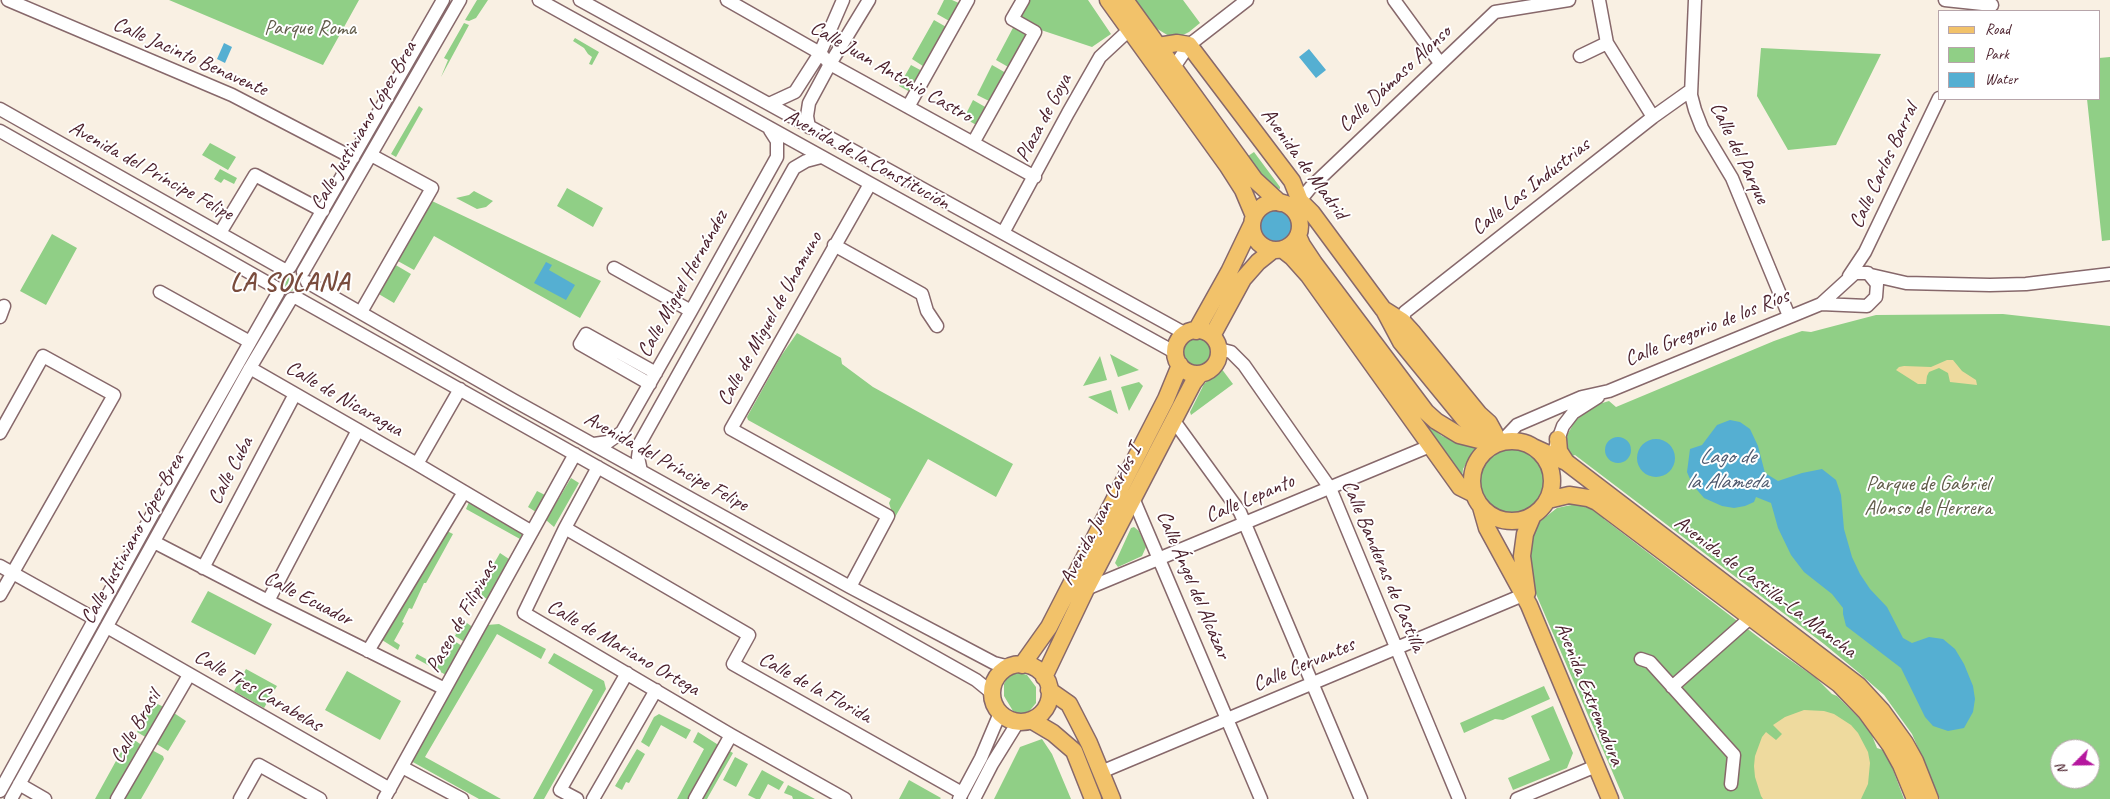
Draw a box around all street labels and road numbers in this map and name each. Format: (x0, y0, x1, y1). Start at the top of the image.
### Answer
street label: Calle Jacinto Benavente (109, 12, 271, 102)
street label: Calle Juan Antonio Castro (805, 15, 977, 129)
street label: Calle Dámaso Alonso (1333, 20, 1457, 138)
street label: Calle Justiniano López Brea (305, 37, 423, 215)
street label: Plaza de Goya (1010, 70, 1078, 166)
street label: Calle del Parque (1704, 98, 1774, 208)
street label: Calle Carlos Barral (1844, 99, 1924, 233)
street label: Avenida de Madrid (1255, 103, 1353, 225)
street label: Avenida de la Constitución (780, 104, 954, 216)
street label: Avenida del Príncipe Felipe (65, 115, 237, 227)
street label: Calle Las Industrias (1467, 133, 1595, 241)
street label: Calle Miguel Hernández (632, 206, 734, 362)
street label: Calle de Miguel de Unamuno (712, 228, 828, 410)
street label: Calle Gregorio de los Ríos (1621, 284, 1793, 372)
street label: Calle de Nicaragua (281, 355, 407, 443)
street label: Avenida del Príncipe Felipe (580, 406, 752, 518)
street label: Calle Cuba (203, 433, 259, 509)
street label: Avenida Juan Carlos I (1055, 440, 1147, 590)
street label: Calle Justiniano López Brea (76, 449, 190, 629)
street label: Calle Lepanto (1202, 469, 1298, 529)
street label: Calle Banderas de Castilla (1335, 476, 1431, 656)
street label: Calle Ángel del Alcázar (1150, 507, 1236, 663)
street label: Avenida de Castilla-La Mancha (1669, 510, 1861, 664)
street label: Paseo de Filipinas (421, 557, 503, 677)
street label: Calle Ecuador (259, 566, 357, 632)
street label: Calle de Mariano Ortega (542, 594, 704, 702)
street label: Avenida Extremadura (1549, 619, 1629, 769)
street label: Calle Cervantes (1249, 632, 1359, 698)
street label: Calle Tres Carabelas (190, 644, 326, 738)
street label: Calle de la Florida (754, 647, 876, 729)
street label: Calle Brasil (105, 686, 167, 768)

